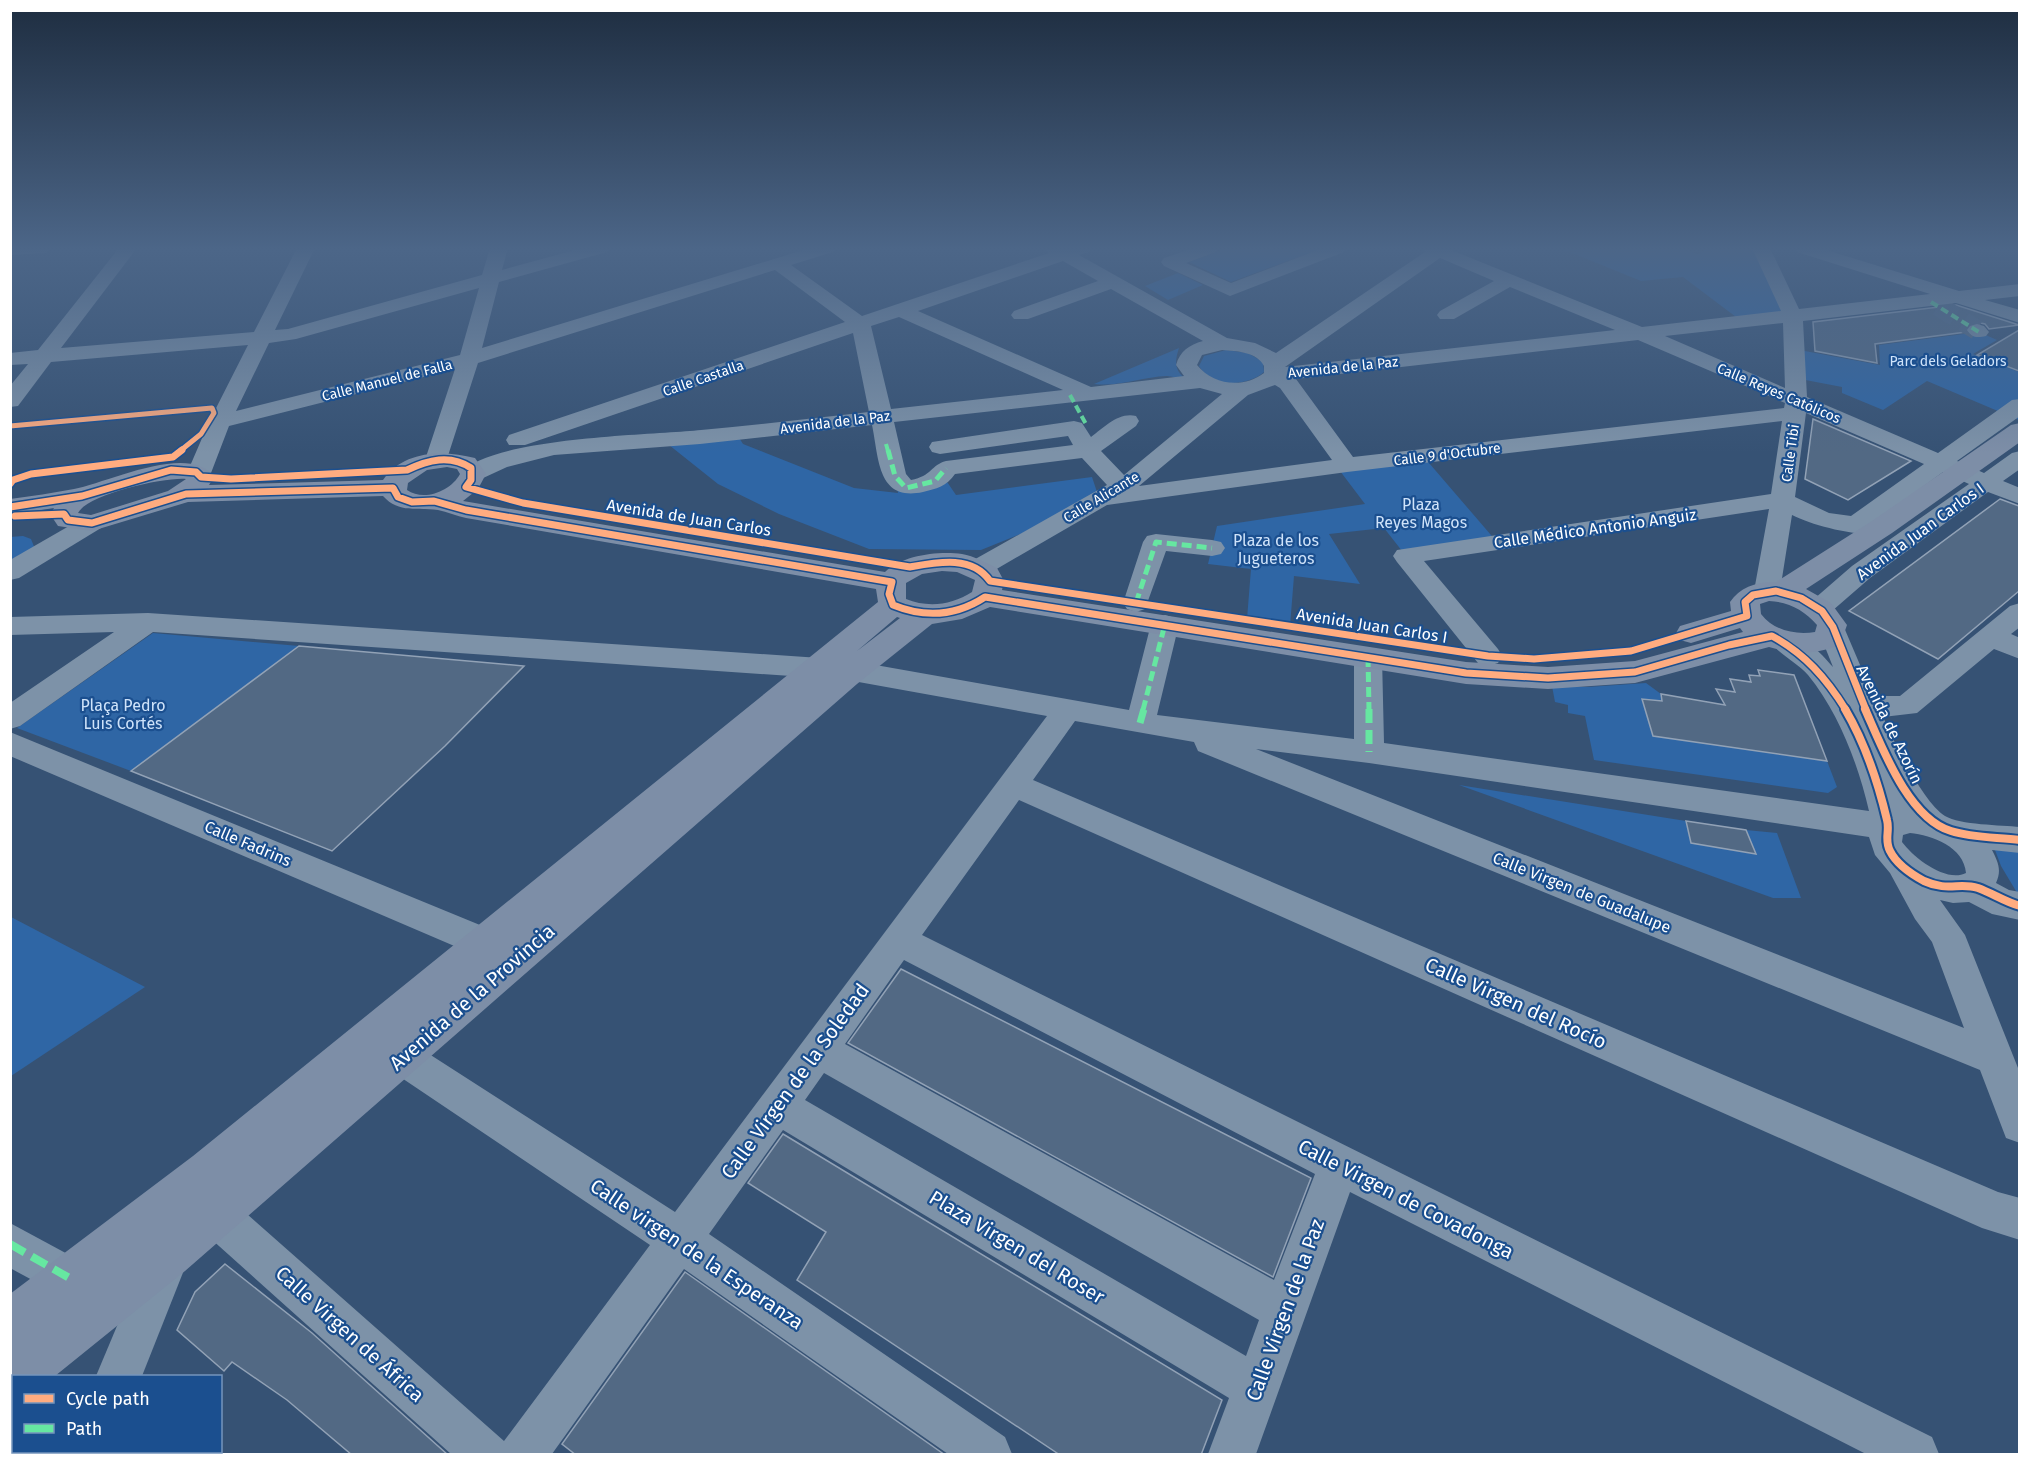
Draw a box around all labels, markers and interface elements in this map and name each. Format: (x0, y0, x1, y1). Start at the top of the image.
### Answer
street label: Avenida de la Paz (1287, 353, 1399, 382)
park label: Parc dels Geladors (1889, 353, 2007, 370)
street label: Calle Manuel de Falla (320, 356, 454, 405)
street label: Calle Castalla (660, 357, 746, 400)
street label: Calle Reyes Católicos (1714, 360, 1844, 427)
street label: Avenida de la Paz (779, 407, 891, 438)
street label: Calle Tibi (1778, 423, 1803, 483)
street label: Calle 9 d'Octubre (1393, 439, 1502, 469)
street label: Calle Alicante (1060, 468, 1142, 527)
street label: Avenida Juan Carlos I (1853, 479, 1988, 584)
street label: Avenida de Juan Carlos (605, 495, 773, 540)
park label: Plaza Reyes Magos (1375, 495, 1467, 532)
street label: Calle Médico Antonio Anguiz (1493, 505, 1697, 552)
park label: Plaza de los Jugueteros (1233, 531, 1319, 568)
street label: Avenida Juan Carlos I (1295, 604, 1449, 647)
street label: Avenida de Azorín (1852, 662, 1927, 787)
park label: Plaça Pedro Luis Cortés (80, 696, 166, 733)
street label: Calle Fadrins (202, 817, 294, 870)
street label: Calle Virgen de Guadalupe (1490, 848, 1674, 937)
street label: Avenida de la Provincia (385, 919, 559, 1075)
street label: Calle Virgen del Rocío (1422, 952, 1610, 1054)
street label: Calle Virgen de la Soledad (716, 979, 874, 1183)
street label: Calle Virgen de Covadonga (1294, 1134, 1518, 1264)
street label: Calle virgen de la Esperanza (586, 1174, 808, 1334)
street label: Plaza Virgen del Roser (925, 1185, 1109, 1309)
street label: Calle Virgen de la Paz (1241, 1215, 1329, 1404)
street label: Calle Virgen de África (271, 1261, 429, 1407)
legend (12, 1375, 222, 1453)
text: Cycle path (66, 1388, 150, 1410)
text: Path (66, 1418, 102, 1440)

